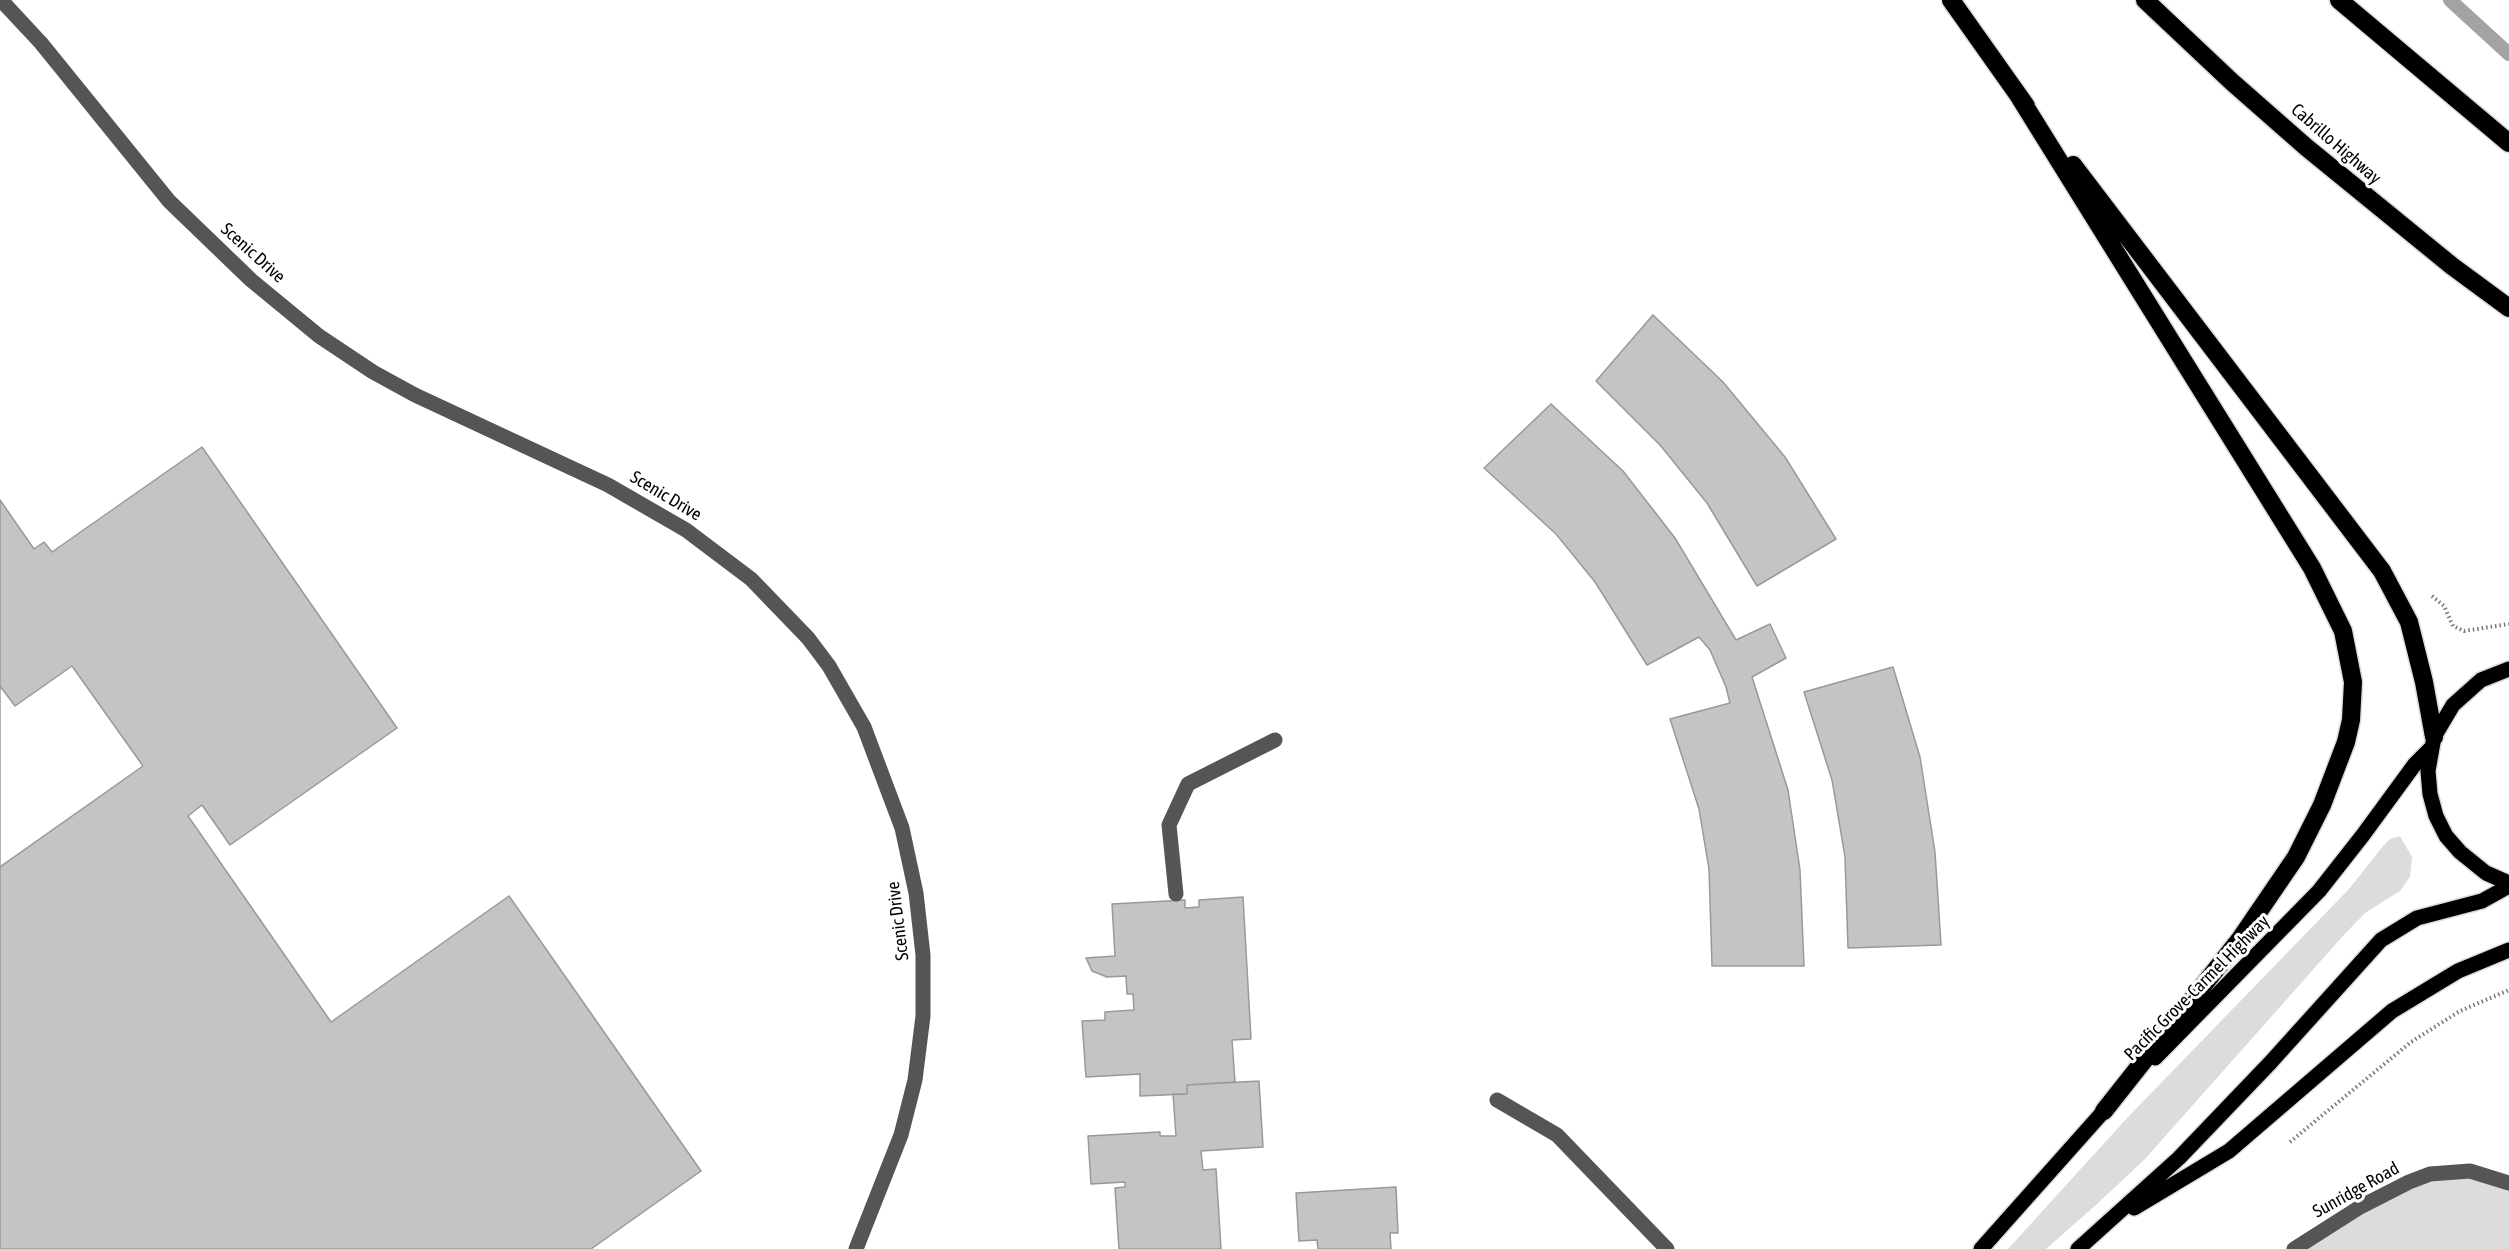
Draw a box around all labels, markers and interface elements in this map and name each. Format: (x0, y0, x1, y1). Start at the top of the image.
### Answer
street label: Cabrillo Highway (2287, 99, 2385, 189)
street label: Scenic Drive (216, 218, 290, 288)
street label: Scenic Drive (626, 466, 706, 526)
street label: Scenic Drive (882, 880, 914, 962)
street label: Pacific Grove-Carmel Highway (2120, 911, 2274, 1065)
street label: Sunridge Road (2309, 1157, 2403, 1223)

